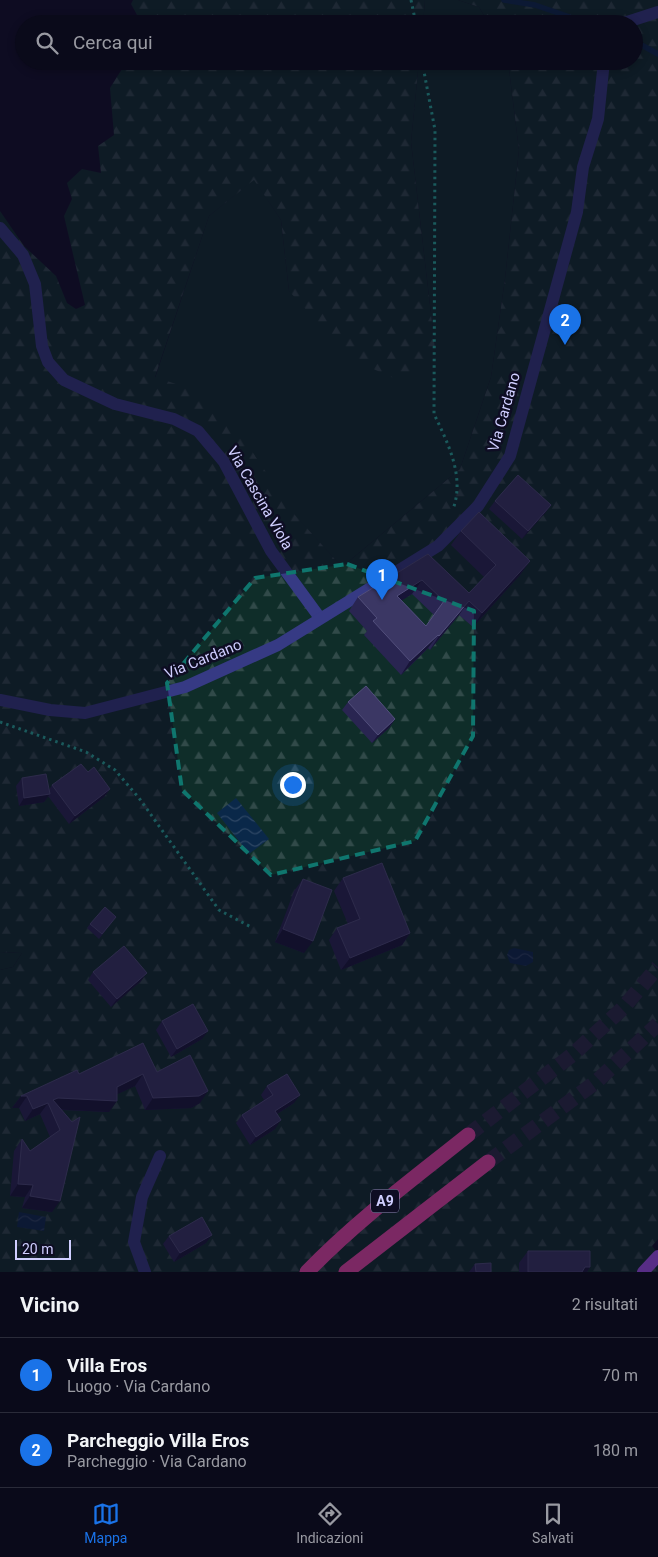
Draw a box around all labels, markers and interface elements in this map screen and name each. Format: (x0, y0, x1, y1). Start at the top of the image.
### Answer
search box (15, 15, 643, 70)
icon: search (33, 29, 61, 57)
text: Cerca qui (73, 31, 153, 54)
pin: 2 (549, 304, 581, 345)
street label: Via Cardano (484, 370, 524, 454)
street label: Via Cascina Viola (223, 443, 297, 553)
pin: 1 (366, 559, 398, 600)
street label: Via Cardano (162, 635, 244, 683)
your location (280, 772, 306, 798)
road number: A9 (371, 1190, 399, 1212)
scale bar (15, 1237, 71, 1260)
text: 20 m (22, 1241, 54, 1257)
text: Vicino (20, 1293, 79, 1317)
text: 2 risultati (572, 1295, 638, 1314)
text: Villa Eros (67, 1354, 147, 1377)
text: 1 (31, 1366, 41, 1385)
text: 70 m (602, 1366, 638, 1385)
text: Luogo · Via Cardano (67, 1377, 210, 1396)
text: Parcheggio Villa Eros (67, 1429, 249, 1452)
text: 2 (31, 1441, 41, 1460)
text: 180 m (593, 1441, 638, 1460)
text: Parcheggio · Via Cardano (67, 1452, 247, 1471)
tab: Mappa (84, 1500, 128, 1546)
tab: Indicazioni (296, 1500, 363, 1546)
tab: Salvati (532, 1500, 574, 1546)

